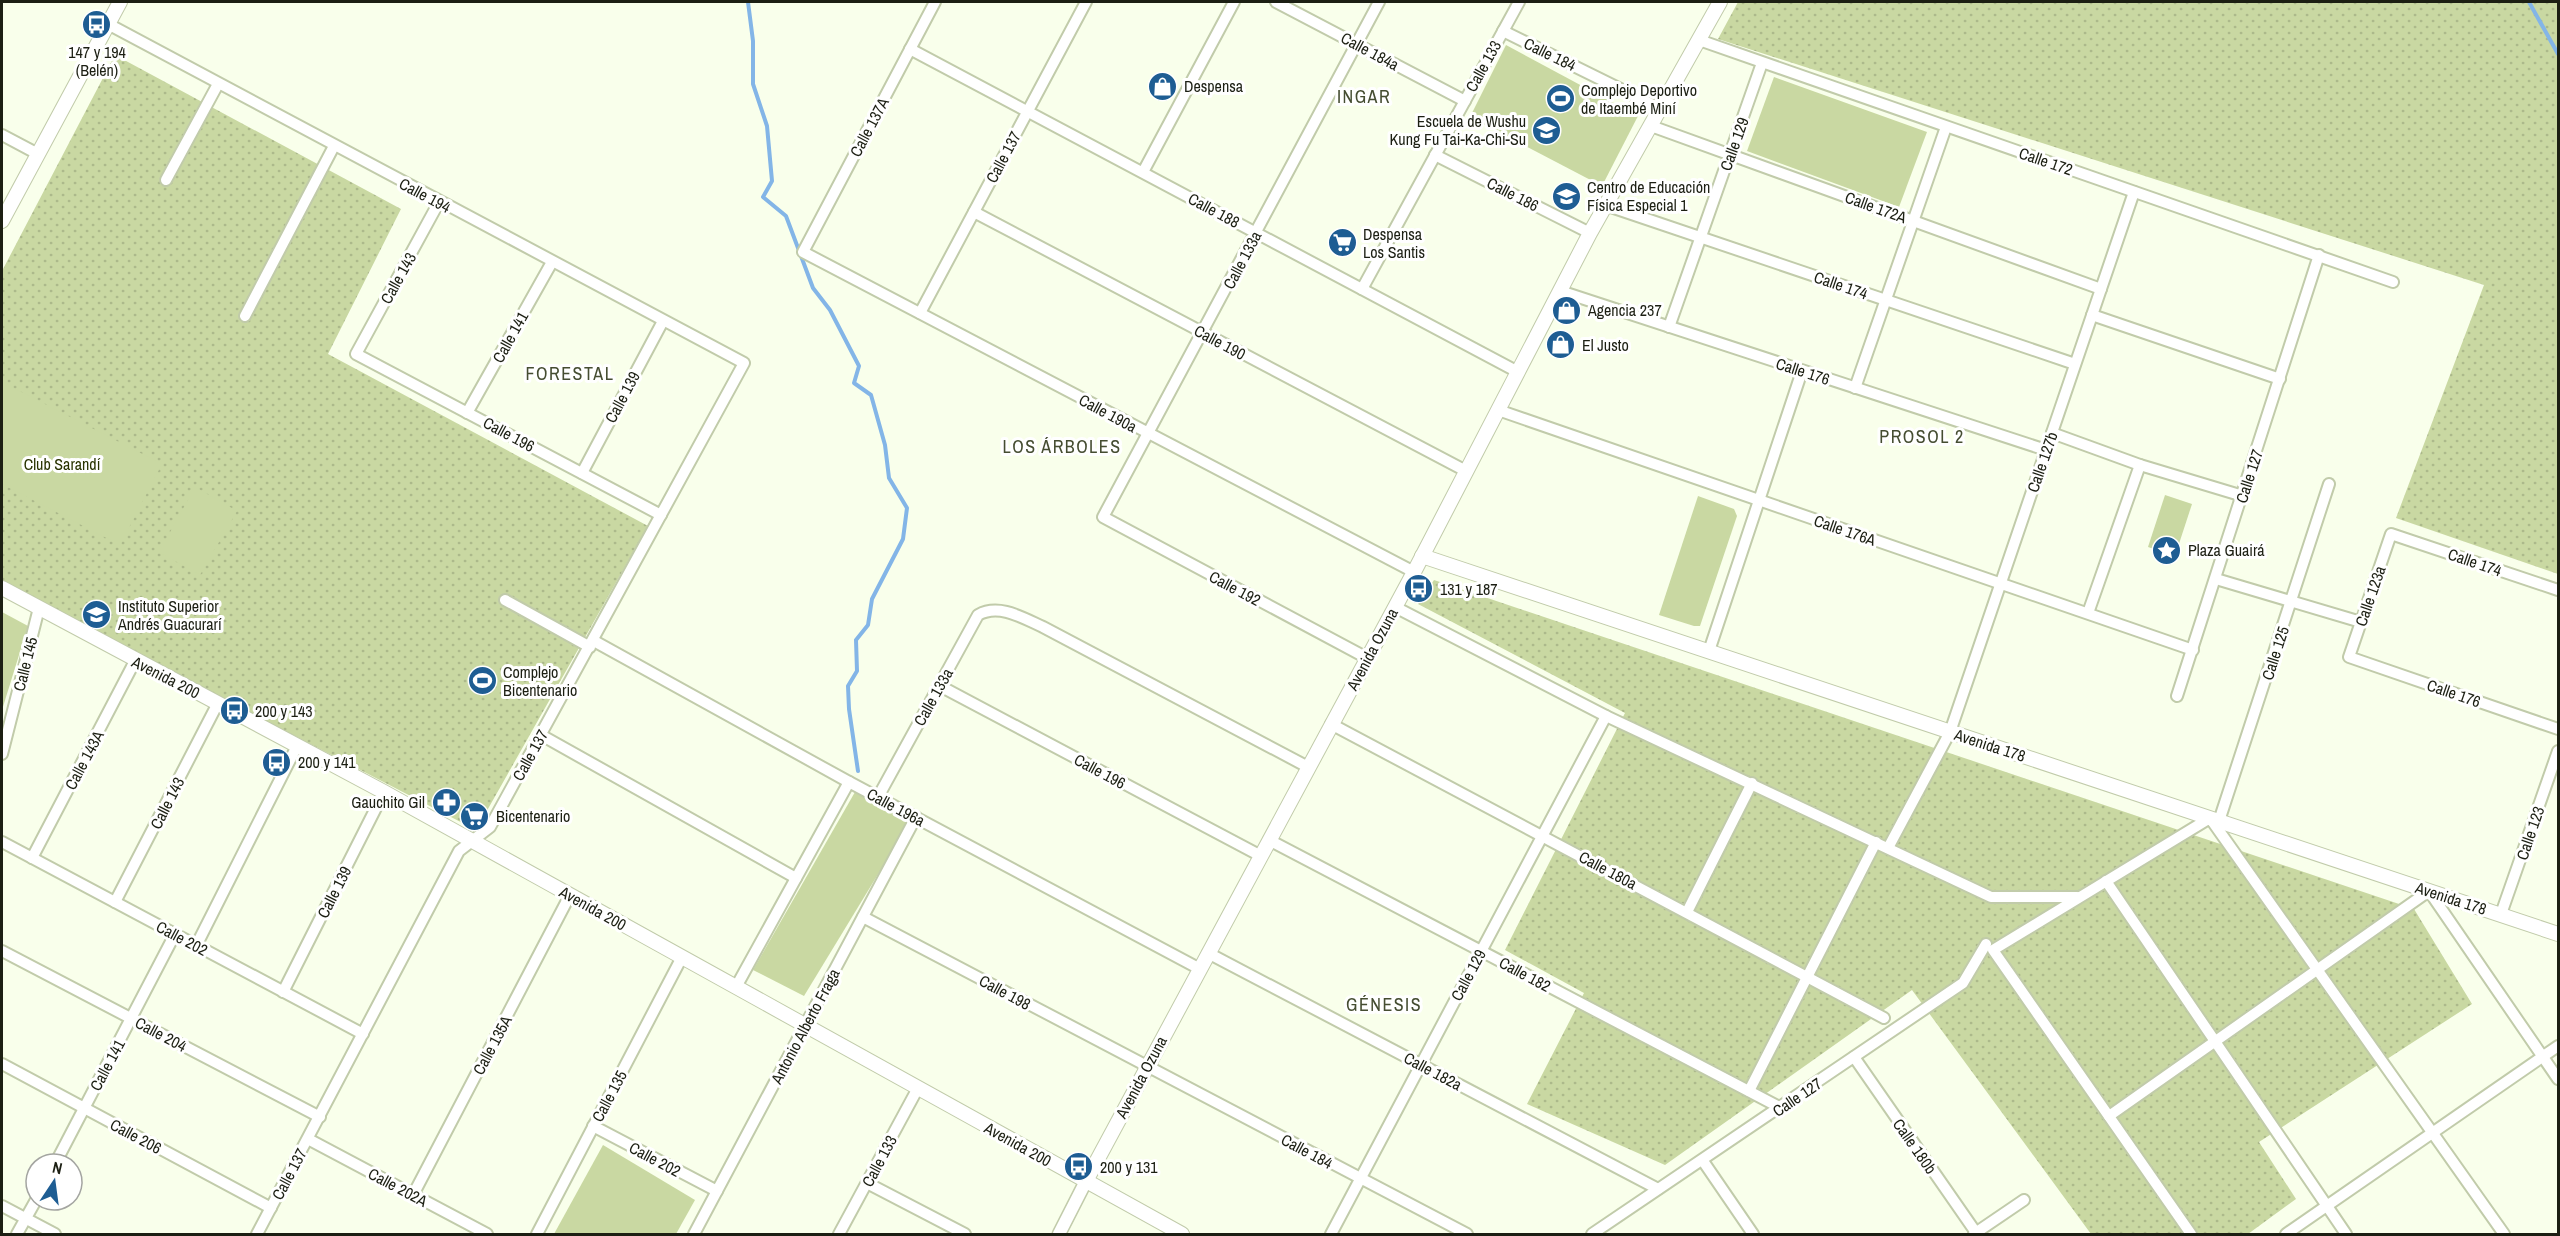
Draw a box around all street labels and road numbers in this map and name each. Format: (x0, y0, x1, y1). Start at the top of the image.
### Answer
street label: Calle 184a (1337, 27, 1403, 76)
street label: Calle 184 (1520, 32, 1580, 76)
street label: Calle 133 (1460, 36, 1506, 96)
street label: Calle 137A (844, 93, 894, 161)
street label: Calle 129 (1714, 114, 1754, 174)
street label: Calle 137 (980, 127, 1026, 187)
street label: Calle 172 (2016, 142, 2076, 180)
street label: Calle 194 (395, 172, 455, 218)
street label: Calle 186 (1483, 172, 1543, 216)
street label: Calle 172A (1842, 186, 1910, 228)
street label: Calle 188 (1184, 187, 1244, 233)
street label: Calle 133a (1218, 227, 1267, 293)
street label: Calle 143 (375, 248, 421, 308)
street label: Calle 174 (1811, 266, 1871, 304)
street label: Calle 141 (487, 307, 533, 367)
street label: Calle 190 (1190, 319, 1250, 365)
street label: Calle 176 (1773, 352, 1833, 390)
street label: Calle 139 (599, 367, 645, 427)
street label: Calle 190a (1075, 389, 1141, 438)
street label: Calle 196 (479, 411, 539, 457)
street label: Calle 127b (2021, 429, 2063, 495)
street label: Calle 127 (2230, 446, 2268, 506)
street label: Calle 176A (1811, 509, 1879, 551)
street label: Calle 174 (2445, 543, 2505, 581)
street label: Calle 123a (2349, 562, 2391, 629)
street label: Calle 192 (1205, 565, 1265, 611)
street label: Avenida Ozuna (1341, 603, 1403, 695)
street label: Calle 125 (2256, 623, 2294, 683)
street label: Calle 145 (8, 634, 42, 694)
street label: Avenida 200 (127, 650, 204, 703)
street label: Calle 133a (908, 664, 958, 730)
street label: Calle 176 (2424, 674, 2484, 712)
street label: Avenida 178 (1951, 723, 2028, 767)
street label: Calle 137 (507, 725, 553, 785)
street label: Calle 143A (59, 726, 109, 794)
street label: Calle 196 (1070, 748, 1130, 794)
street label: Calle 143 (145, 773, 189, 833)
street label: Calle 196a (863, 783, 929, 832)
street label: Calle 123 (2511, 803, 2549, 863)
street label: Calle 180a (1575, 846, 1641, 895)
street label: Calle 139 (312, 862, 356, 922)
street label: Avenida 178 (2412, 876, 2489, 920)
street label: Avenida 200 (555, 880, 630, 935)
street label: Calle 202 (152, 915, 212, 961)
street label: Calle 129 (1445, 945, 1491, 1005)
street label: Calle 182 (1495, 951, 1555, 997)
street label: Antonio Alberto Fraga (765, 964, 845, 1088)
street label: Calle 198 (975, 969, 1035, 1015)
street label: Calle 204 (131, 1011, 191, 1057)
street label: Calle 135A (467, 1011, 517, 1079)
street label: Avenida Ozuna (1110, 1031, 1172, 1123)
street label: Calle 141 (84, 1035, 130, 1095)
street label: Calle 182a (1400, 1047, 1466, 1096)
street label: Calle 135 (586, 1066, 632, 1126)
street label: Calle 127 (1768, 1072, 1826, 1122)
street label: Calle 206 (106, 1113, 166, 1159)
street label: Calle 180b (1888, 1114, 1942, 1178)
street label: Avenida 200 (980, 1116, 1055, 1171)
street label: Calle 184 (1277, 1128, 1337, 1174)
street label: Calle 133 (856, 1131, 902, 1191)
street label: Calle 202 (625, 1136, 685, 1182)
street label: Calle 137 (266, 1144, 312, 1204)
street label: Calle 202A (364, 1162, 432, 1212)

